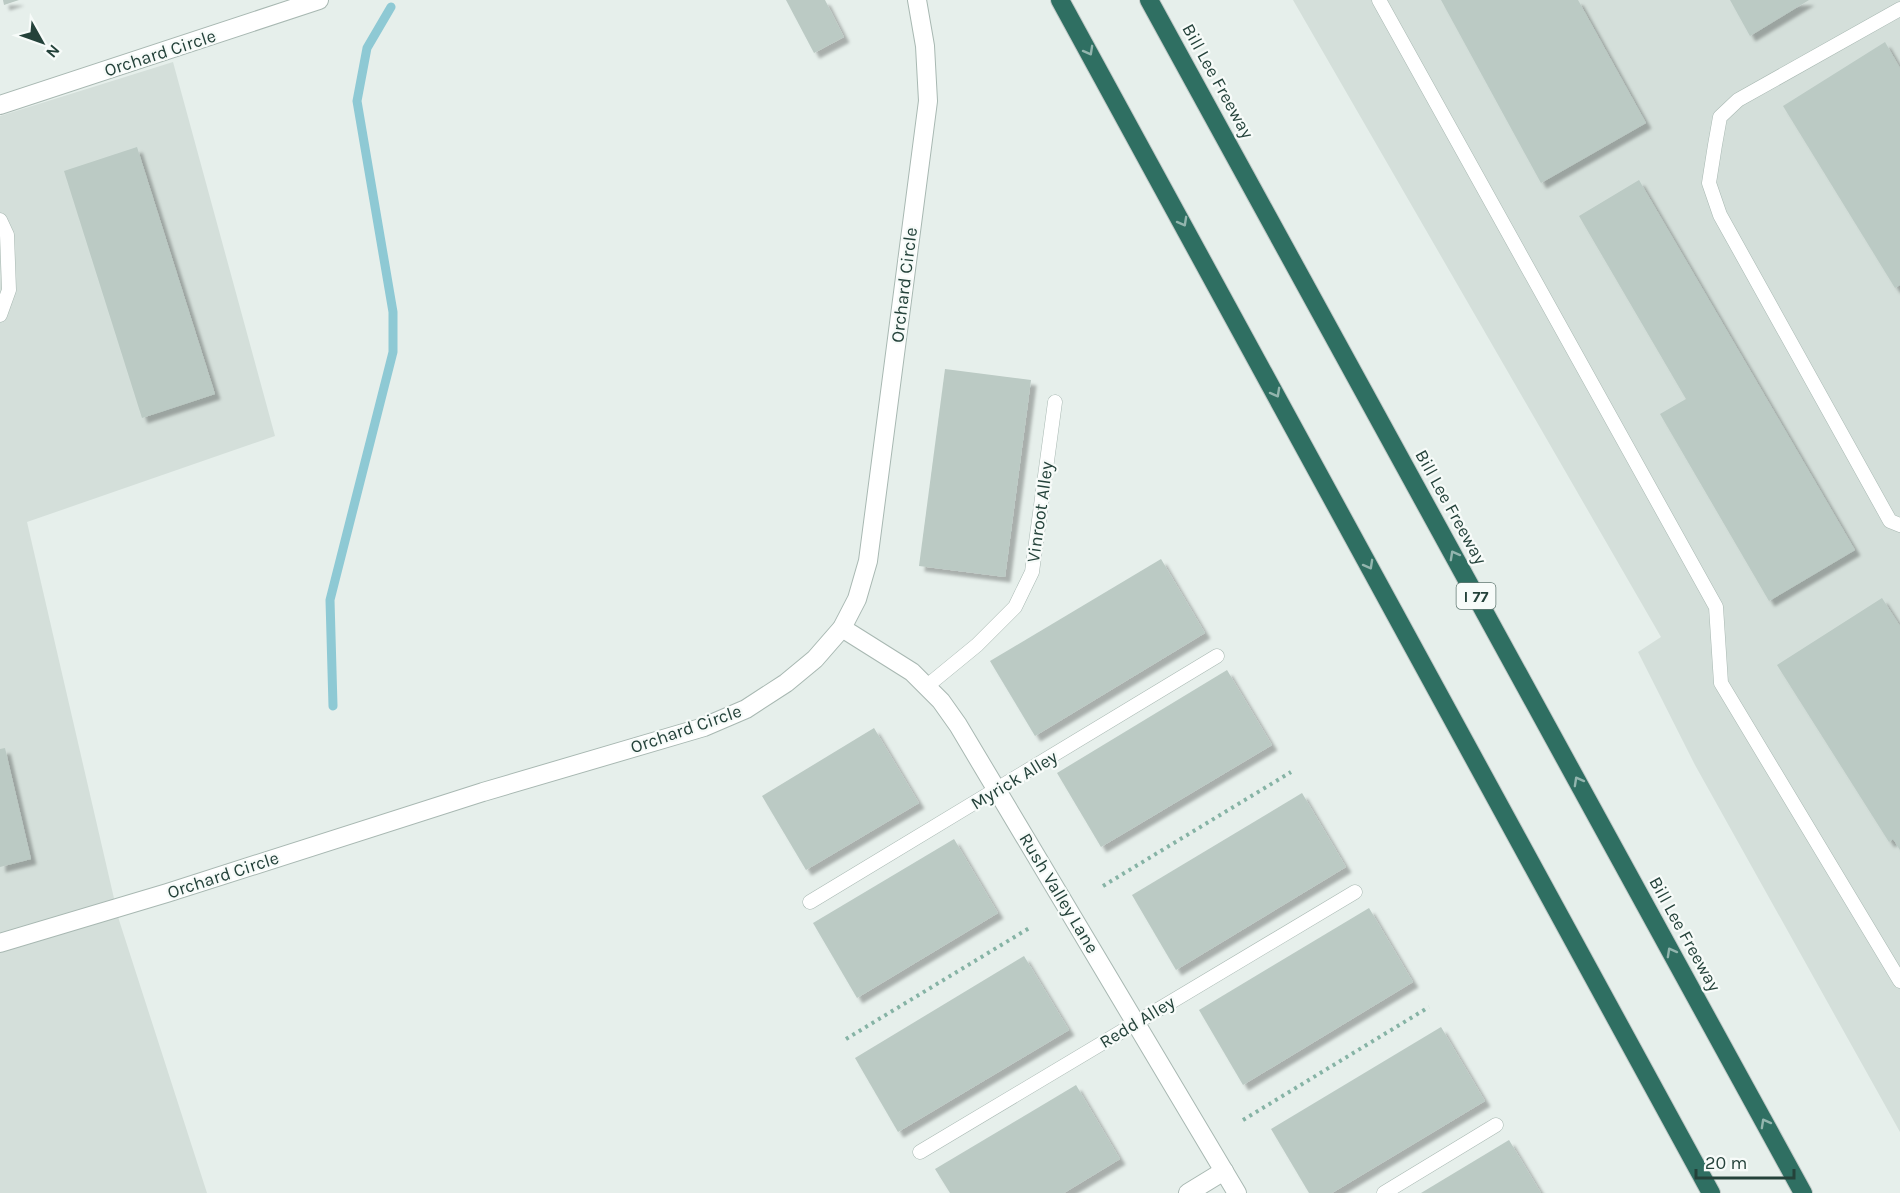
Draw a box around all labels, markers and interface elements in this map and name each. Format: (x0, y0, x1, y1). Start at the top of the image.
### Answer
north arrow (12, 12, 72, 72)
street label: Bill Lee Freeway (1177, 20, 1259, 143)
street label: Orchard Circle (101, 25, 219, 81)
text: N (42, 41, 64, 62)
one-way arrow (1081, 45, 1093, 55)
one-way arrow (1176, 216, 1187, 226)
street label: Orchard Circle (886, 226, 922, 344)
one-way arrow (1269, 387, 1280, 398)
street label: Bill Lee Freeway (1410, 446, 1492, 569)
street label: Vinroot Alley (1022, 460, 1058, 564)
one-way arrow (1450, 551, 1461, 561)
one-way arrow (1362, 558, 1373, 569)
road number: I 77 (1456, 583, 1496, 609)
street label: Orchard Circle (628, 700, 744, 758)
street label: Myrick Alley (967, 745, 1062, 814)
one-way arrow (1574, 777, 1585, 788)
street label: Rush Valley Lane (1014, 829, 1104, 957)
street label: Orchard Circle (164, 847, 282, 903)
street label: Bill Lee Freeway (1644, 873, 1726, 996)
one-way arrow (1667, 948, 1679, 959)
street label: Redd Alley (1095, 991, 1179, 1053)
one-way arrow (1761, 1119, 1772, 1130)
scale bar (1696, 1142, 1794, 1180)
text: 20 m (1705, 1152, 1747, 1174)

